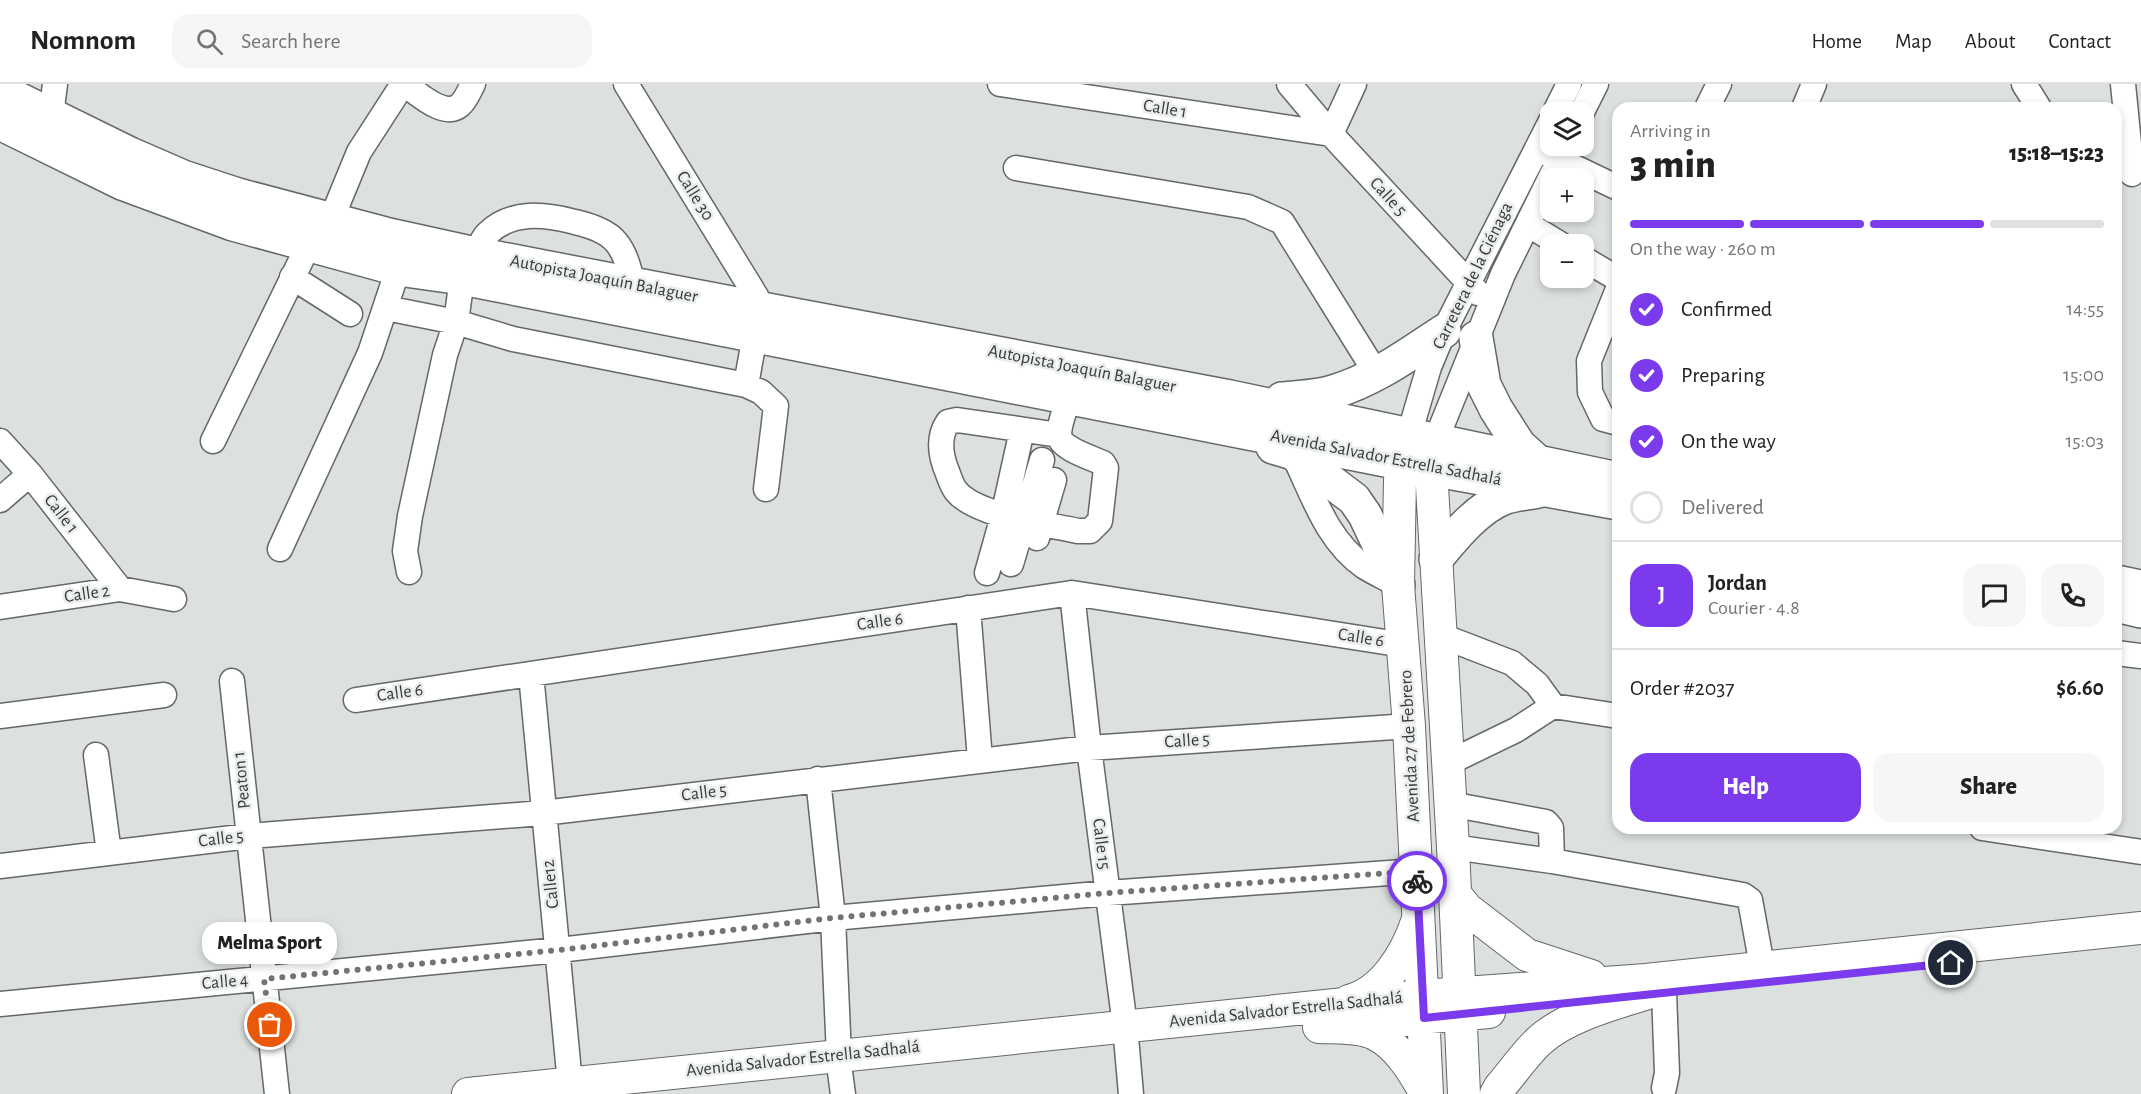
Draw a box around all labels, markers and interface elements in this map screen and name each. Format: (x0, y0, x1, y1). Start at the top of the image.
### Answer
search box (172, 14, 592, 68)
icon: search (193, 25, 226, 58)
text: Nomnom (30, 27, 136, 55)
text: Search here (241, 30, 341, 52)
text: Home (1811, 31, 1862, 52)
text: Map (1895, 31, 1932, 52)
text: About (1965, 31, 2015, 52)
text: Contact (2048, 31, 2111, 52)
street label: Calle 1 (1142, 97, 1188, 121)
map controls (1540, 102, 1594, 288)
button: layers (1540, 102, 1594, 156)
text: Arriving in (1630, 121, 1711, 141)
text: 15:18–15:23 (2009, 142, 2104, 164)
text: 3 min (1630, 146, 1716, 185)
street label: Calle 30 (673, 168, 717, 224)
button: + (1540, 168, 1594, 222)
street label: Calle 5 (1366, 174, 1410, 220)
street label: Carretera de la Ciénaga (1430, 200, 1516, 352)
button: − (1540, 234, 1594, 288)
text: On the way · 260 m (1630, 239, 1776, 259)
street label: Autopista Joaquín Balaguer (509, 252, 700, 306)
icon: check (1630, 293, 1663, 326)
text: Confirmed (1681, 298, 1772, 320)
text: 14:55 (2066, 299, 2104, 319)
street label: Autopista Joaquín Balaguer (987, 342, 1178, 396)
icon: check (1630, 359, 1663, 392)
text: Preparing (1681, 364, 1765, 386)
text: 15:00 (2063, 365, 2104, 385)
icon: check (1630, 425, 1663, 458)
street label: Avenida Salvador Estrella Sadhalá (1269, 427, 1503, 489)
text: On the way (1681, 430, 1776, 452)
text: 15:03 (2065, 431, 2104, 451)
street label: Calle 1 (40, 491, 82, 537)
text: Delivered (1681, 496, 1764, 518)
button: chat (1963, 564, 2026, 627)
button: phone (2041, 564, 2104, 627)
text: Jordan (1708, 572, 1767, 594)
street label: Calle 2 (63, 582, 111, 606)
text: J (1658, 584, 1665, 606)
text: Courier · 4.8 (1708, 598, 1800, 618)
street label: Calle 6 (856, 610, 904, 634)
street label: Calle 6 (1337, 625, 1385, 651)
street label: Avenida 27 de Febrero (1397, 669, 1423, 823)
text: Order #2037 (1630, 677, 1735, 699)
text: $6.60 (2056, 677, 2104, 699)
street label: Calle 6 (376, 681, 424, 705)
street label: Calle 5 (1164, 730, 1210, 752)
street label: Peaton 1 (230, 750, 254, 810)
button: Help (1630, 753, 1861, 822)
button: Share (1873, 753, 2104, 822)
street label: Calle 5 (680, 781, 728, 805)
street label: Calle 15 (1089, 817, 1113, 871)
street label: Calle 5 (197, 827, 245, 851)
courier (1387, 851, 1447, 911)
street label: Calle12 (539, 859, 563, 909)
icon: bike (1401, 865, 1434, 898)
callout: Melma Sport (202, 923, 338, 965)
text: Melma Sport (217, 933, 322, 953)
pin (1925, 937, 1976, 988)
icon: home (1934, 946, 1967, 979)
street label: Calle 4 (201, 971, 249, 993)
street label: Avenida Salvador Estrella Sadhalá (1168, 989, 1404, 1031)
pin (244, 999, 295, 1050)
icon: bag (253, 1008, 286, 1041)
street label: Avenida Salvador Estrella Sadhalá (685, 1038, 921, 1080)

